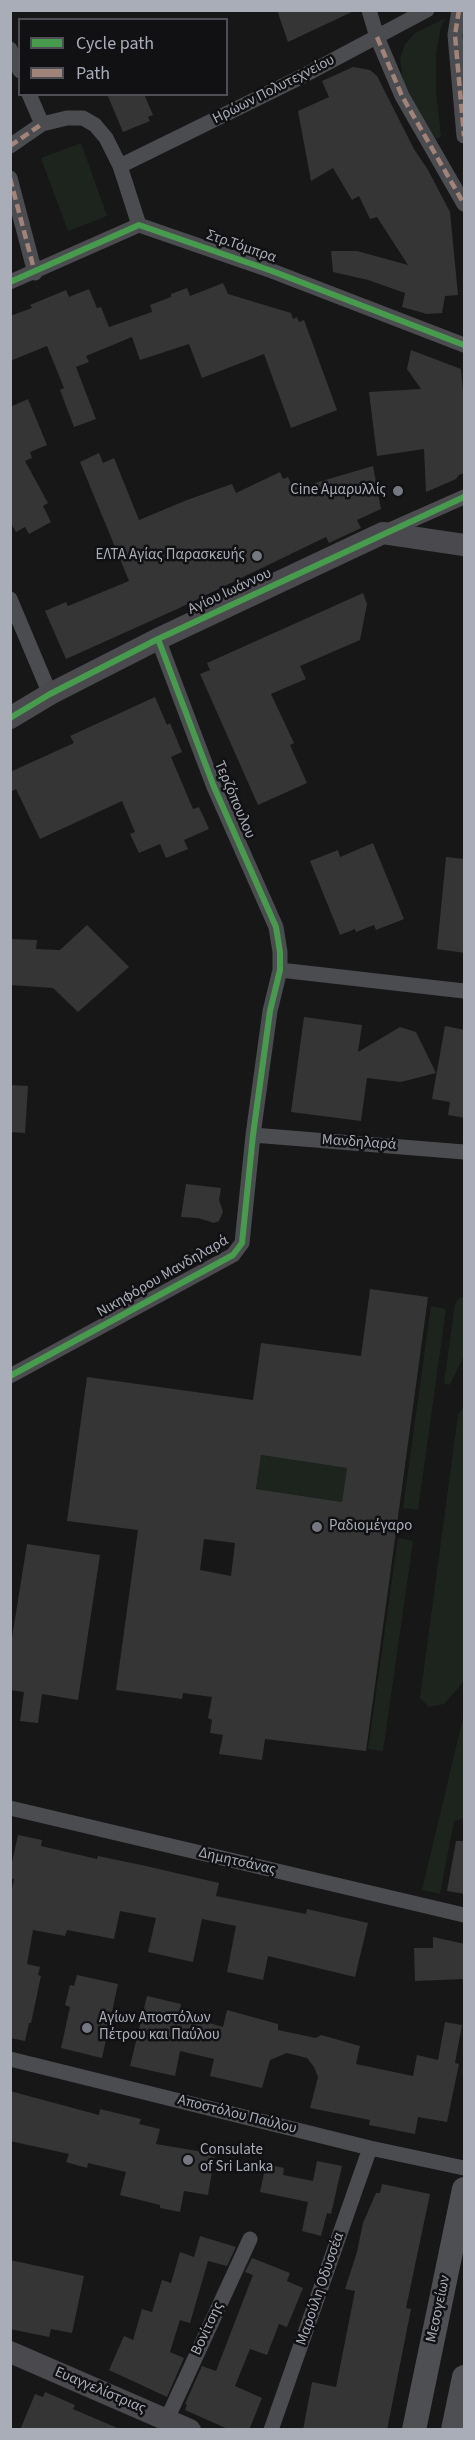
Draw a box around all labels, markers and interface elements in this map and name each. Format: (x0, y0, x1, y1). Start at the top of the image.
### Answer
legend (18, 18, 228, 96)
text: Cycle path (76, 31, 154, 56)
street label: Ηρώων Πολυτεχνείου (210, 51, 338, 129)
text: Path (76, 61, 110, 86)
street label: Στρ.Τόμπρα (204, 227, 278, 267)
place label: Cine Αμαρυλλίς (290, 482, 386, 500)
marker: Cine Αμαρυλλίς (391, 484, 405, 498)
place label: ΕΛΤΑ Αγίας Παρασκευής (95, 547, 245, 565)
marker: ΕΛΤΑ Αγίας Παρασκευής (250, 549, 264, 563)
street label: Αγίου Ιωάννου (185, 565, 275, 619)
street label: Τερζόπουλου (210, 758, 258, 842)
street label: Μανδηλαρά (321, 1131, 397, 1155)
street label: Νικηφόρου Μανδηλαρά (94, 1232, 232, 1322)
place label: Ραδιομέγαρο (329, 1518, 412, 1536)
marker: Ραδιομέγαρο (310, 1520, 324, 1534)
street label: Δημητσάνας (197, 1844, 277, 1880)
place label: Αγίων Αποστόλων Πέτρου και Παύλου (99, 2010, 220, 2045)
marker: Αγίων Αποστόλων Πέτρου και Παύλου (80, 2021, 94, 2035)
street label: Αποστόλου Παύλου (176, 2092, 298, 2138)
place label: Consulate of Sri Lanka (200, 2142, 273, 2177)
marker: Consulate of Sri Lanka (181, 2153, 195, 2167)
street label: Μαρούλη Οδυσσέα (293, 2230, 349, 2348)
street label: Μεσογείων (423, 2274, 455, 2344)
street label: Βονίτσης (188, 2299, 228, 2359)
street label: Ευαγγελίστριας (52, 2364, 148, 2418)

